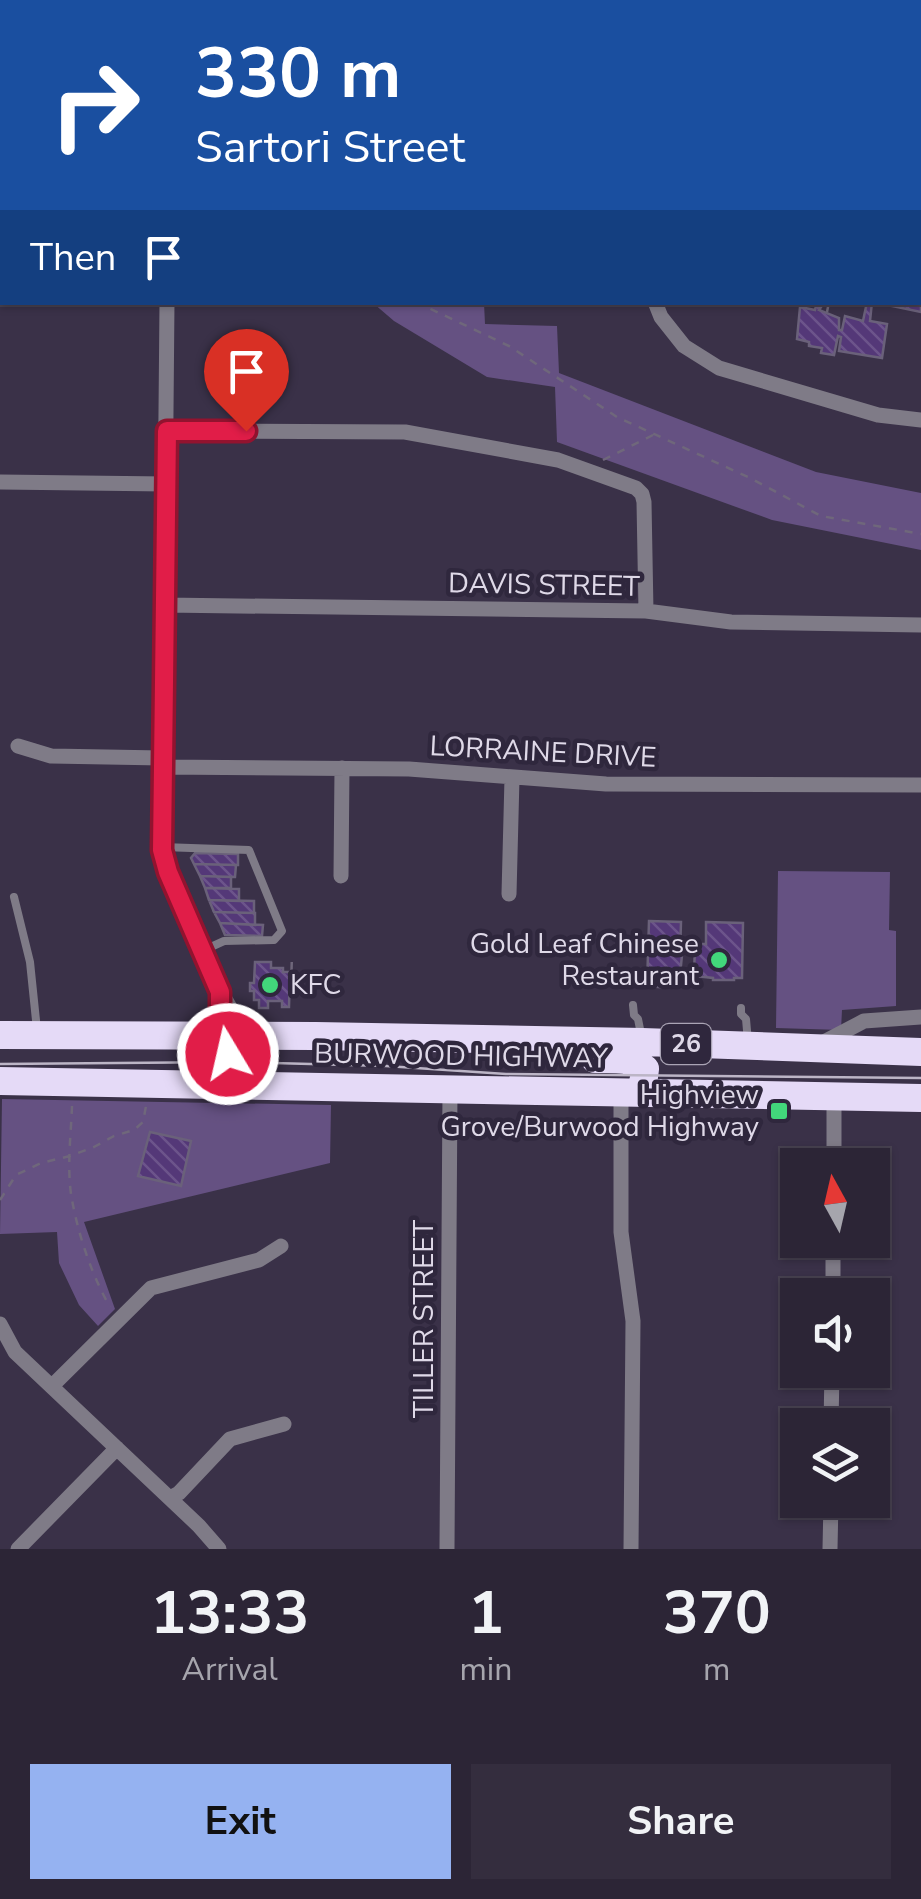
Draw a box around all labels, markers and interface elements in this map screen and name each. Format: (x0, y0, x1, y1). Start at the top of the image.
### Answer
text: 330 m (195, 26, 401, 122)
icon: right (30, 40, 160, 170)
text: Sartori Street (195, 117, 465, 178)
icon: arrive (136, 230, 191, 285)
text: Then (30, 232, 116, 283)
pin (204, 329, 289, 432)
icon: arrive (219, 344, 274, 399)
street label: DAVIS STREET (448, 564, 640, 606)
street label: LORRAINE DRIVE (429, 727, 657, 777)
place label: Gold Leaf Chinese Restaurant (470, 925, 699, 995)
marker: Gold Leaf Chinese Restaurant (708, 949, 730, 971)
place label: KFC (290, 966, 341, 1004)
marker: KFC (259, 974, 281, 996)
position arrow (176, 1002, 280, 1106)
road number: 26 (661, 1024, 711, 1064)
street label: BURWOOD HIGHWAY (314, 1034, 609, 1078)
place label: Highview Grove/Burwood Highway (441, 1076, 760, 1146)
marker: Highview Grove/Burwood Highway (768, 1100, 790, 1122)
north arrow (780, 1148, 890, 1258)
map controls (780, 1148, 890, 1518)
street label: TILLER STREET (405, 1220, 443, 1418)
button: sound (780, 1278, 890, 1388)
button: layers (780, 1408, 890, 1518)
text: 13:33 (150, 1572, 309, 1654)
text: 1 (468, 1572, 504, 1654)
text: 370 (663, 1572, 771, 1654)
text: Arrival (182, 1648, 278, 1691)
text: min (459, 1648, 512, 1691)
text: m (703, 1648, 730, 1691)
button: Exit (30, 1764, 451, 1879)
button: Share (471, 1764, 891, 1879)

